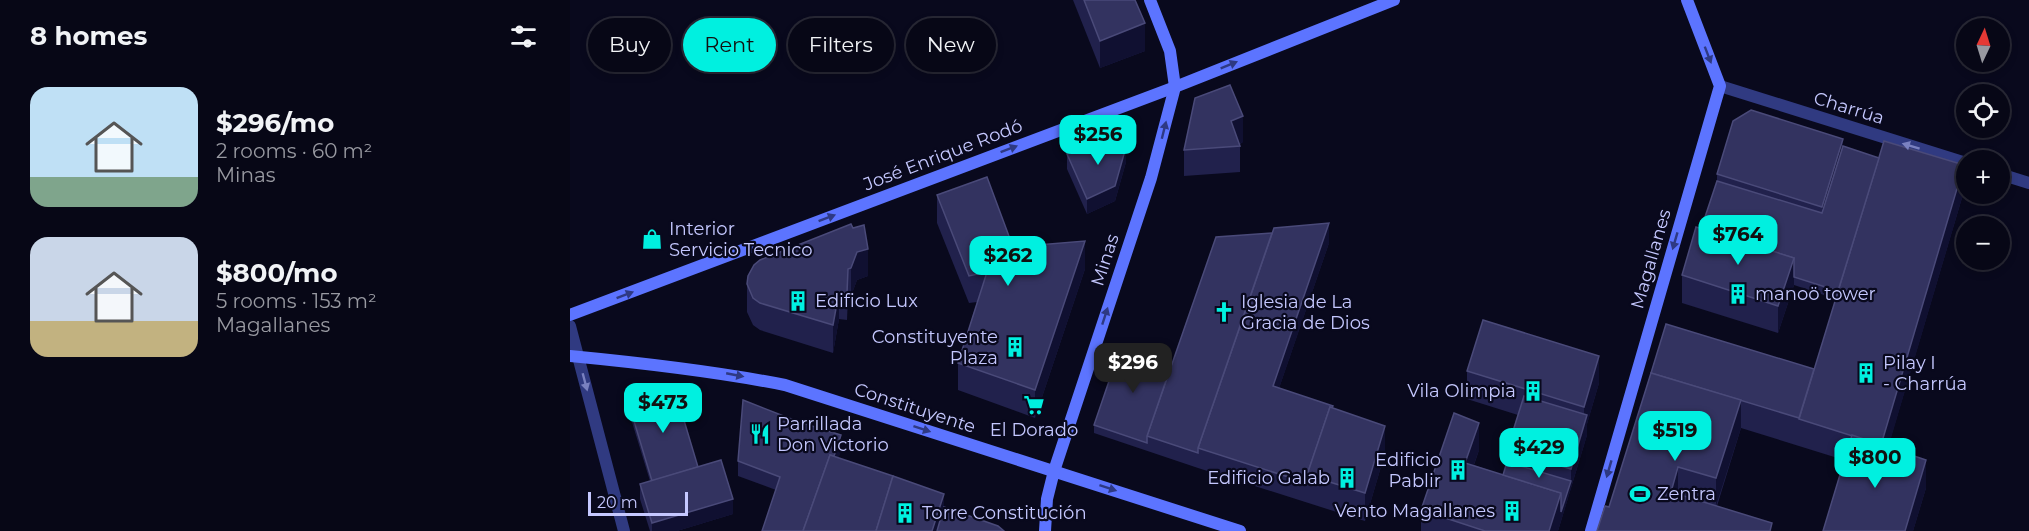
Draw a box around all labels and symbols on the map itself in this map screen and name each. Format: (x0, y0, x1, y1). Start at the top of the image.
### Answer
north arrow (1956, 18, 2010, 72)
one-way arrow (1703, 46, 1713, 64)
one-way arrow (1221, 60, 1239, 70)
street label: Charrúa (1811, 87, 1887, 129)
street label: José Enrique Rodó (859, 115, 1026, 196)
pin: $256 (1062, 115, 1134, 166)
one-way arrow (1160, 121, 1170, 139)
one-way arrow (1902, 141, 1920, 150)
one-way arrow (1001, 144, 1019, 154)
street label: Magallanes (1626, 206, 1676, 311)
one-way arrow (818, 213, 836, 223)
pin: $764 (1702, 215, 1774, 266)
place label: Interior Servicio Tecnico (669, 218, 812, 261)
shop icon: Interior Servicio Tecnico (640, 227, 664, 251)
street label: Minas (1086, 231, 1124, 289)
one-way arrow (1670, 232, 1679, 250)
pin: $262 (972, 236, 1044, 287)
building icon: manoö tower (1726, 282, 1750, 306)
place label: manoö tower (1755, 283, 1876, 305)
building icon: Edificio Lux (786, 289, 810, 313)
one-way arrow (616, 290, 634, 299)
place label: Edificio Lux (815, 290, 918, 312)
place label: Iglesia de La Gracia de Dios (1241, 291, 1370, 334)
church icon: Iglesia de La Gracia de Dios (1212, 300, 1236, 324)
one-way arrow (1101, 307, 1111, 325)
place label: Constituyente Plaza (872, 326, 998, 369)
building icon: Constituyente Plaza (1003, 335, 1027, 359)
pin: $296 (1097, 343, 1169, 394)
place label: Pilay I - Charrúa (1883, 352, 1967, 395)
building icon: Pilay I - Charrúa (1854, 361, 1878, 385)
one-way arrow (726, 371, 745, 380)
one-way arrow (581, 373, 590, 391)
street label: Constituyente (852, 378, 979, 438)
building icon: Vila Olimpia (1521, 379, 1545, 403)
place label: Vila Olimpia (1407, 380, 1516, 402)
pin: $473 (627, 383, 699, 434)
supermarket icon: El Dorado (1022, 393, 1046, 417)
pin: $519 (1639, 411, 1711, 462)
place label: Parrillada Don Victorio (777, 413, 889, 456)
place label: El Dorado (990, 419, 1078, 441)
restaurant icon: Parrillada Don Victorio (748, 422, 772, 446)
one-way arrow (913, 425, 931, 434)
pin: $429 (1503, 428, 1575, 479)
pin: $800 (1839, 438, 1911, 489)
place label: Edificio Pablir (1375, 449, 1441, 492)
building icon: Edificio Pablir (1446, 458, 1470, 482)
one-way arrow (1604, 460, 1613, 478)
building icon: Edificio Galab (1335, 466, 1359, 490)
place label: Edificio Galab (1207, 467, 1330, 489)
sports icon: Zentra (1628, 482, 1652, 506)
place label: Zentra (1657, 483, 1716, 505)
one-way arrow (1099, 484, 1117, 494)
scale bar (588, 489, 688, 516)
building icon: Vento Magallanes (1500, 499, 1524, 523)
place label: Vento Magallanes (1335, 500, 1495, 522)
building icon: Torre Constitución (893, 501, 917, 525)
place label: Torre Constitución (922, 502, 1087, 524)

